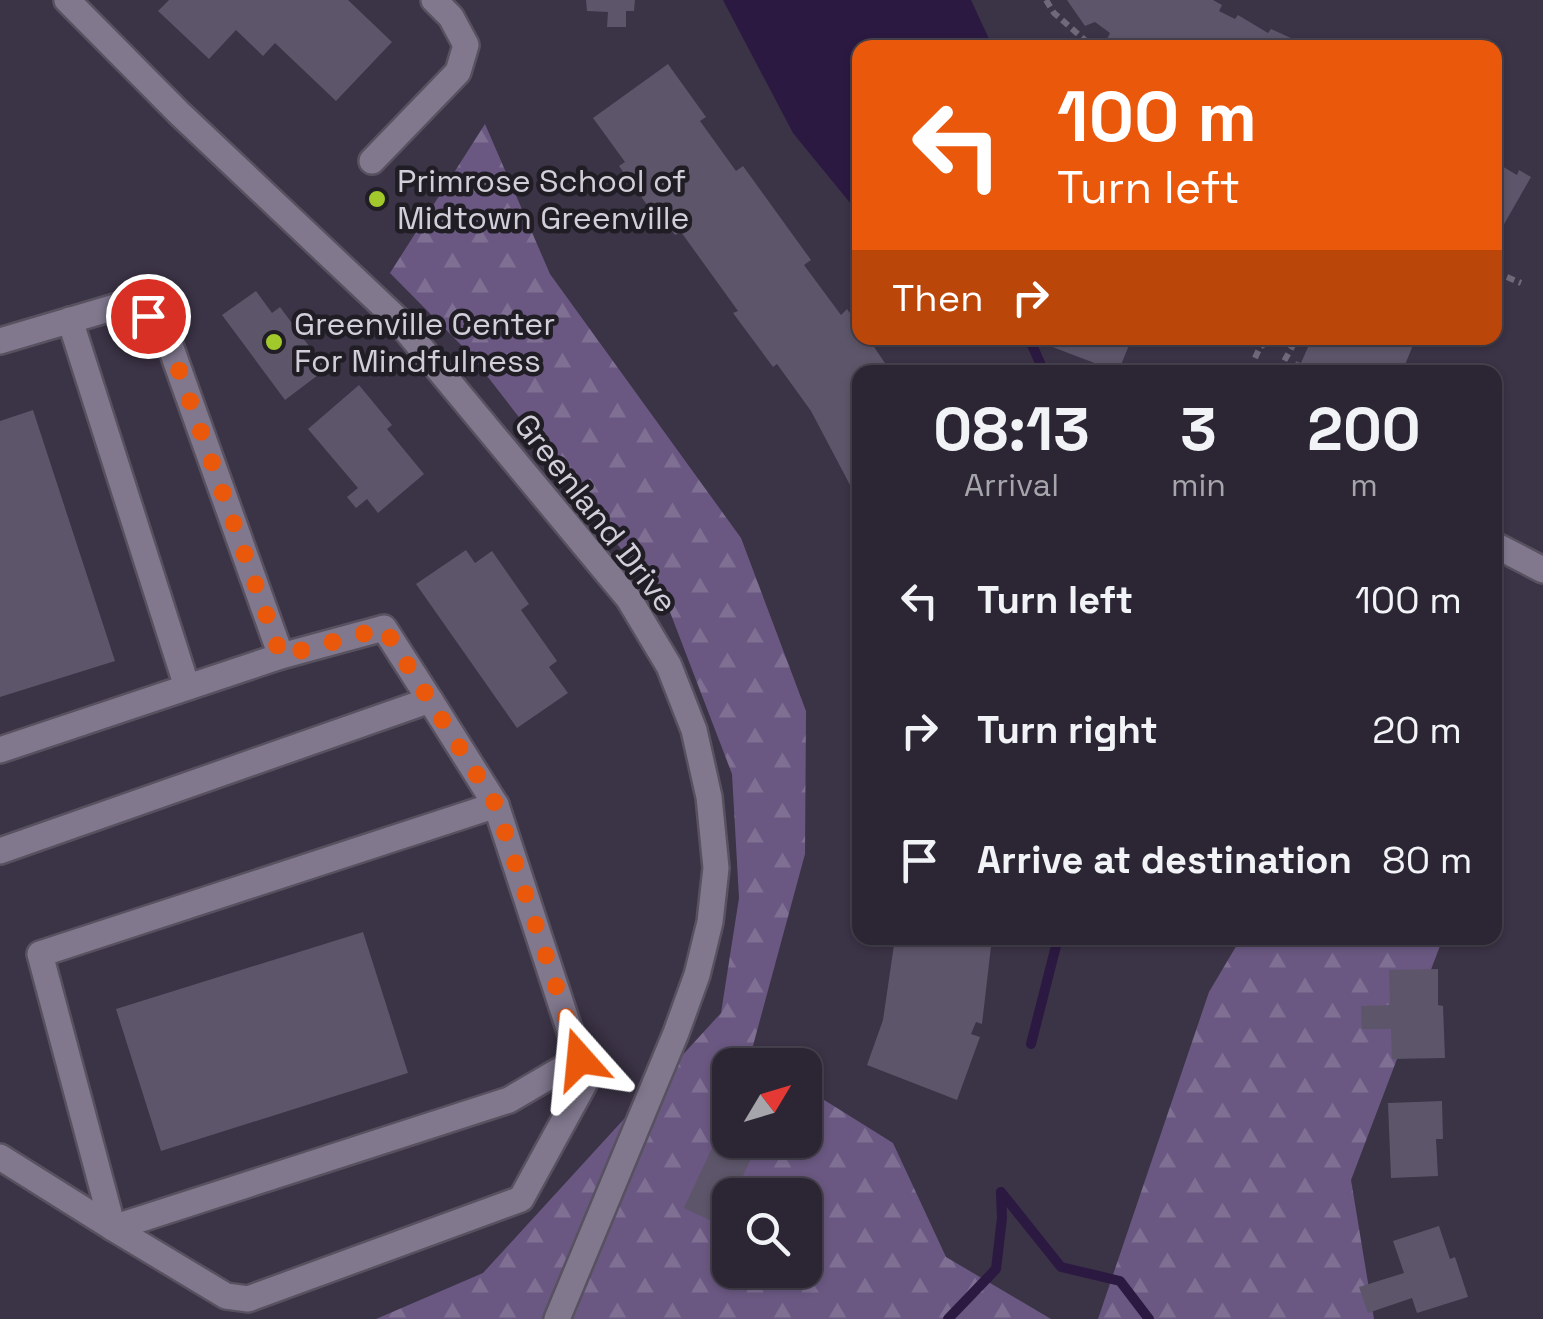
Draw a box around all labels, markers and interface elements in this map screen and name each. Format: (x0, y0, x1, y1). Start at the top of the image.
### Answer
text: 100 m (1057, 72, 1257, 161)
icon: left (892, 80, 1022, 210)
text: Turn left (1057, 159, 1240, 216)
place label: Primrose School of Midtown Greenville (397, 161, 690, 238)
marker: Primrose School of Midtown Greenville (366, 188, 388, 210)
icon: right (1003, 270, 1058, 325)
pin (106, 274, 191, 359)
text: Then (892, 274, 983, 322)
icon: arrive (121, 289, 176, 344)
place label: Greenville Center For Mindfulness (294, 304, 555, 381)
marker: Greenville Center For Mindfulness (263, 331, 285, 353)
text: 08:13 (933, 391, 1090, 468)
text: 3 (1180, 391, 1217, 468)
text: 200 (1307, 391, 1421, 468)
street label: Greenland Drive (506, 406, 686, 620)
text: Arrival (964, 465, 1059, 505)
text: min (1171, 465, 1226, 505)
text: m (1350, 465, 1378, 505)
icon: left (892, 573, 947, 628)
text: Turn left (977, 576, 1133, 624)
text: 100 m (1355, 576, 1462, 624)
icon: right (892, 703, 947, 758)
text: Turn right (977, 706, 1158, 754)
text: 20 m (1372, 706, 1462, 754)
icon: arrive (892, 833, 947, 888)
text: Arrive at destination (977, 836, 1352, 884)
text: 80 m (1382, 836, 1472, 884)
position arrow (528, 1007, 632, 1111)
north arrow (712, 1048, 822, 1158)
map controls (712, 1048, 822, 1288)
button: search (712, 1178, 822, 1288)

